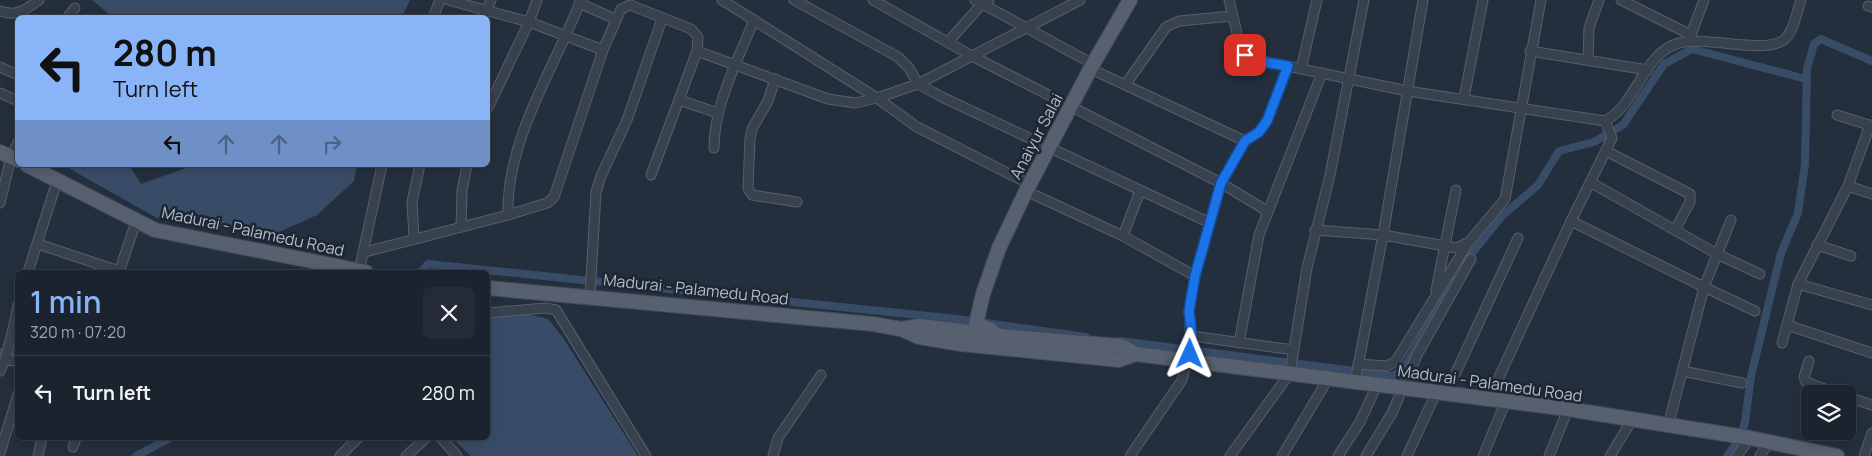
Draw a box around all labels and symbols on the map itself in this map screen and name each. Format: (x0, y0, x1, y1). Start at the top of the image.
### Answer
pin (1224, 34, 1266, 76)
street label: Anaiyur Salai (1004, 89, 1068, 183)
street label: Madurai - Palamedu Road (160, 201, 346, 261)
street label: Madurai - Palamedu Road (602, 268, 790, 310)
position arrow (1163, 327, 1215, 379)
street label: Madurai - Palamedu Road (1396, 359, 1584, 407)

